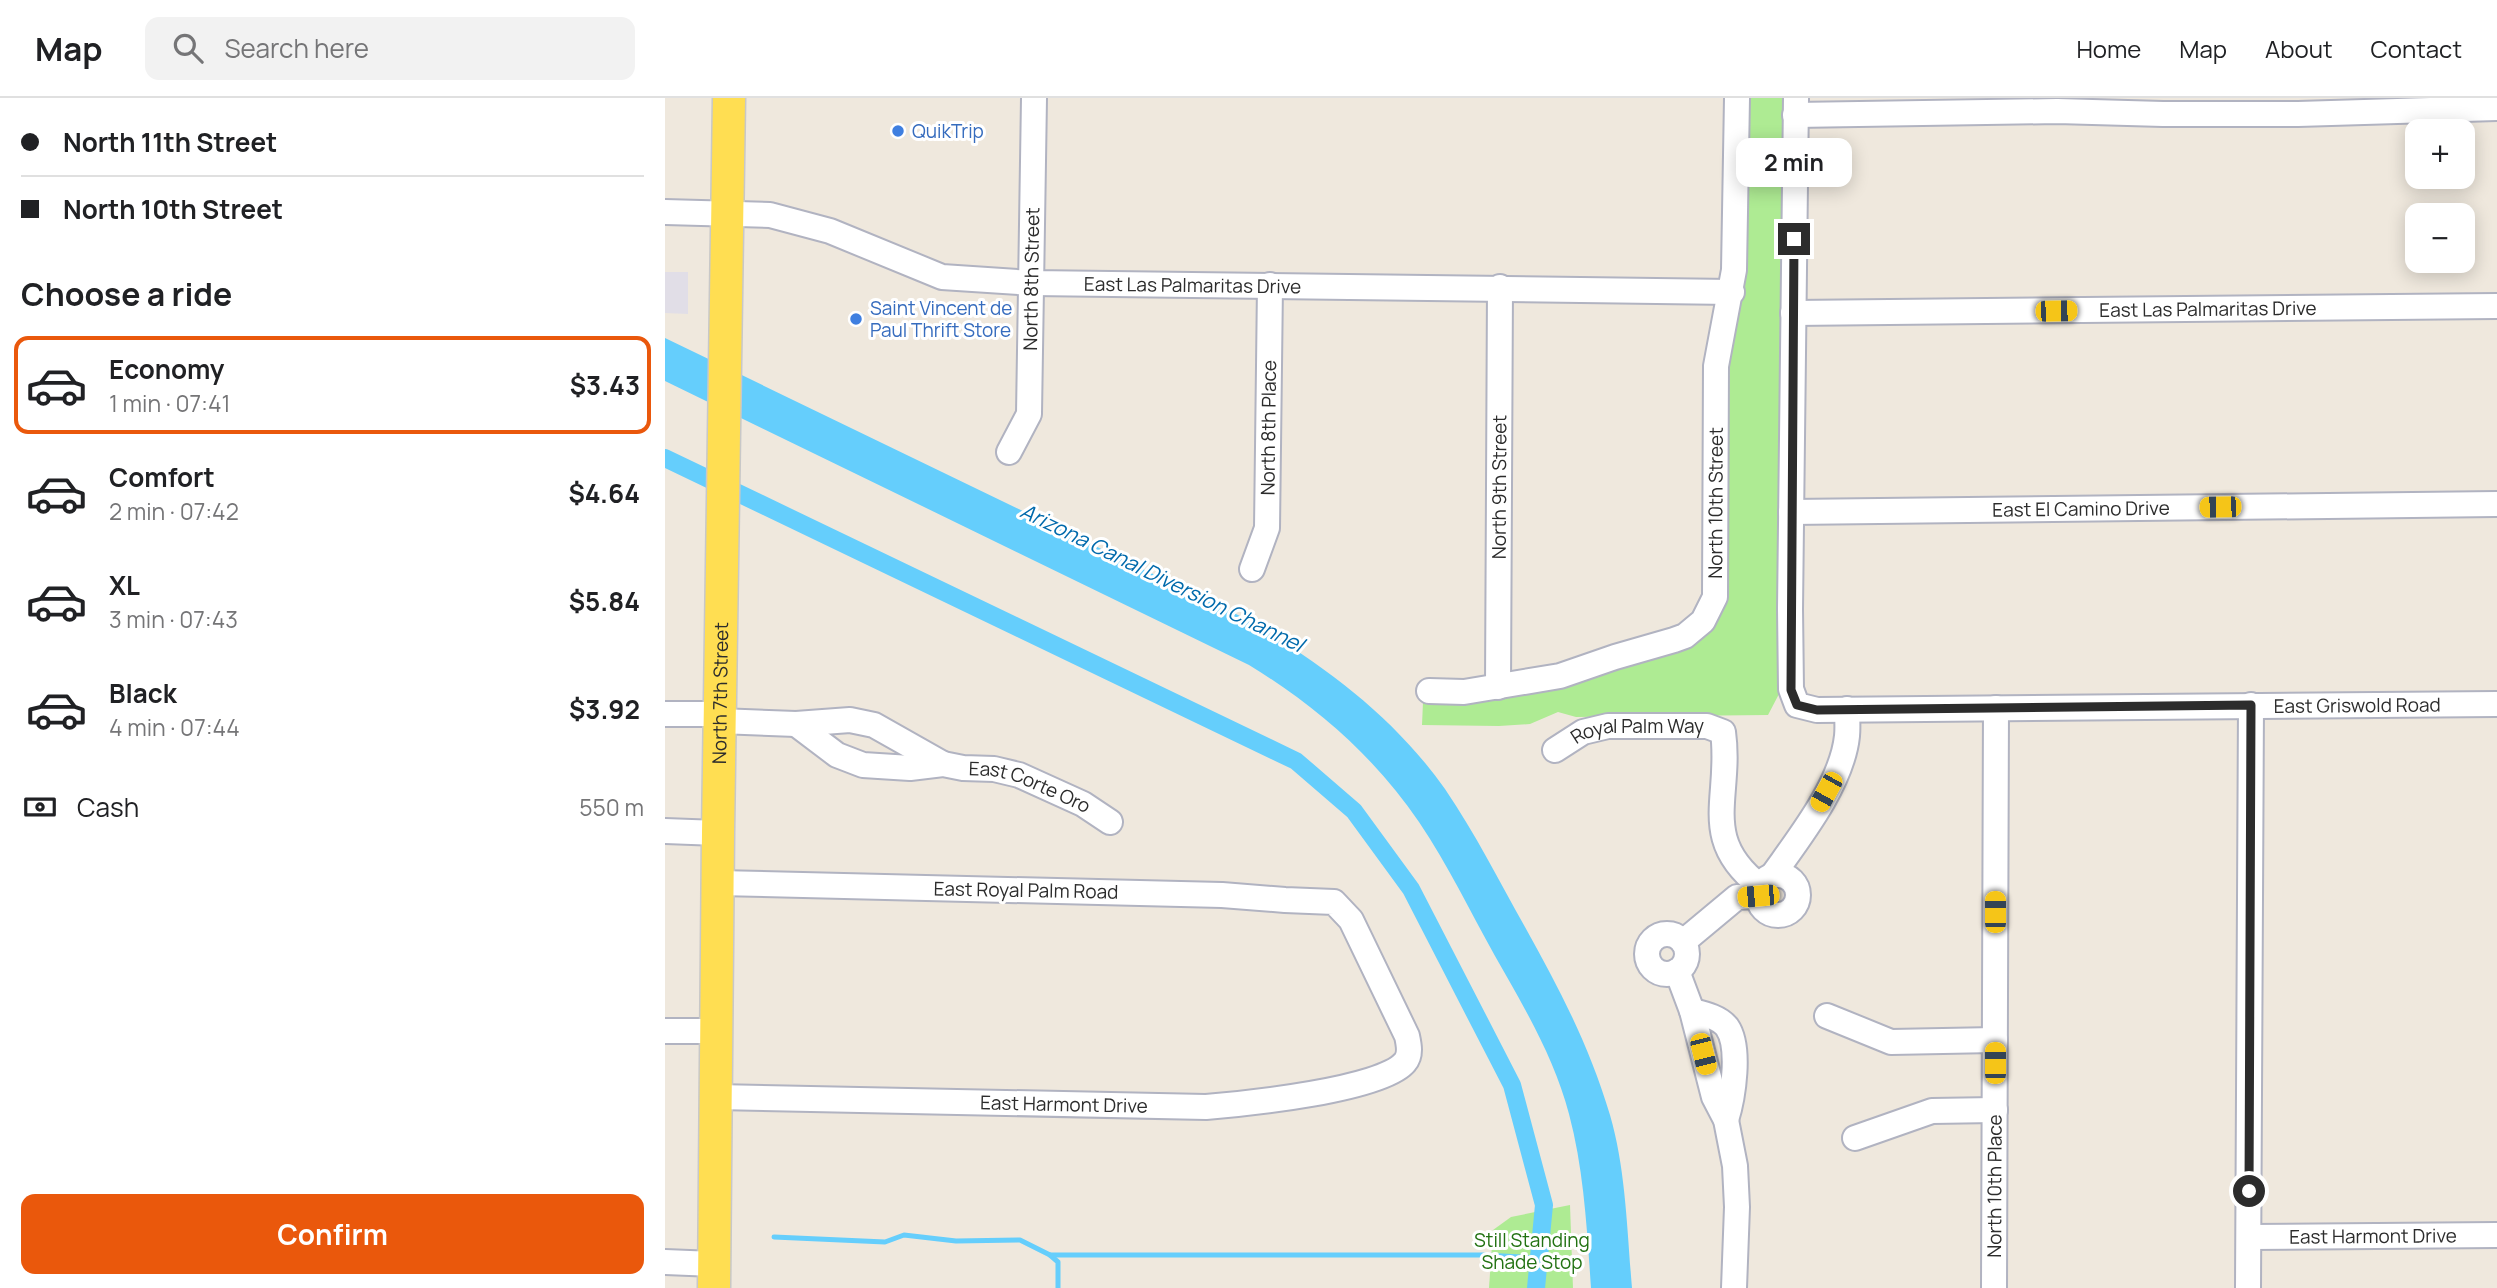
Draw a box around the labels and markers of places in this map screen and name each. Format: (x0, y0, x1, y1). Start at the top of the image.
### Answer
place label: QuikTrip (912, 118, 984, 144)
marker: QuikTrip (890, 123, 906, 139)
place label: Saint Vincent de Paul Thrift Store (870, 295, 1012, 343)
marker: Saint Vincent de Paul Thrift Store (848, 311, 864, 327)

